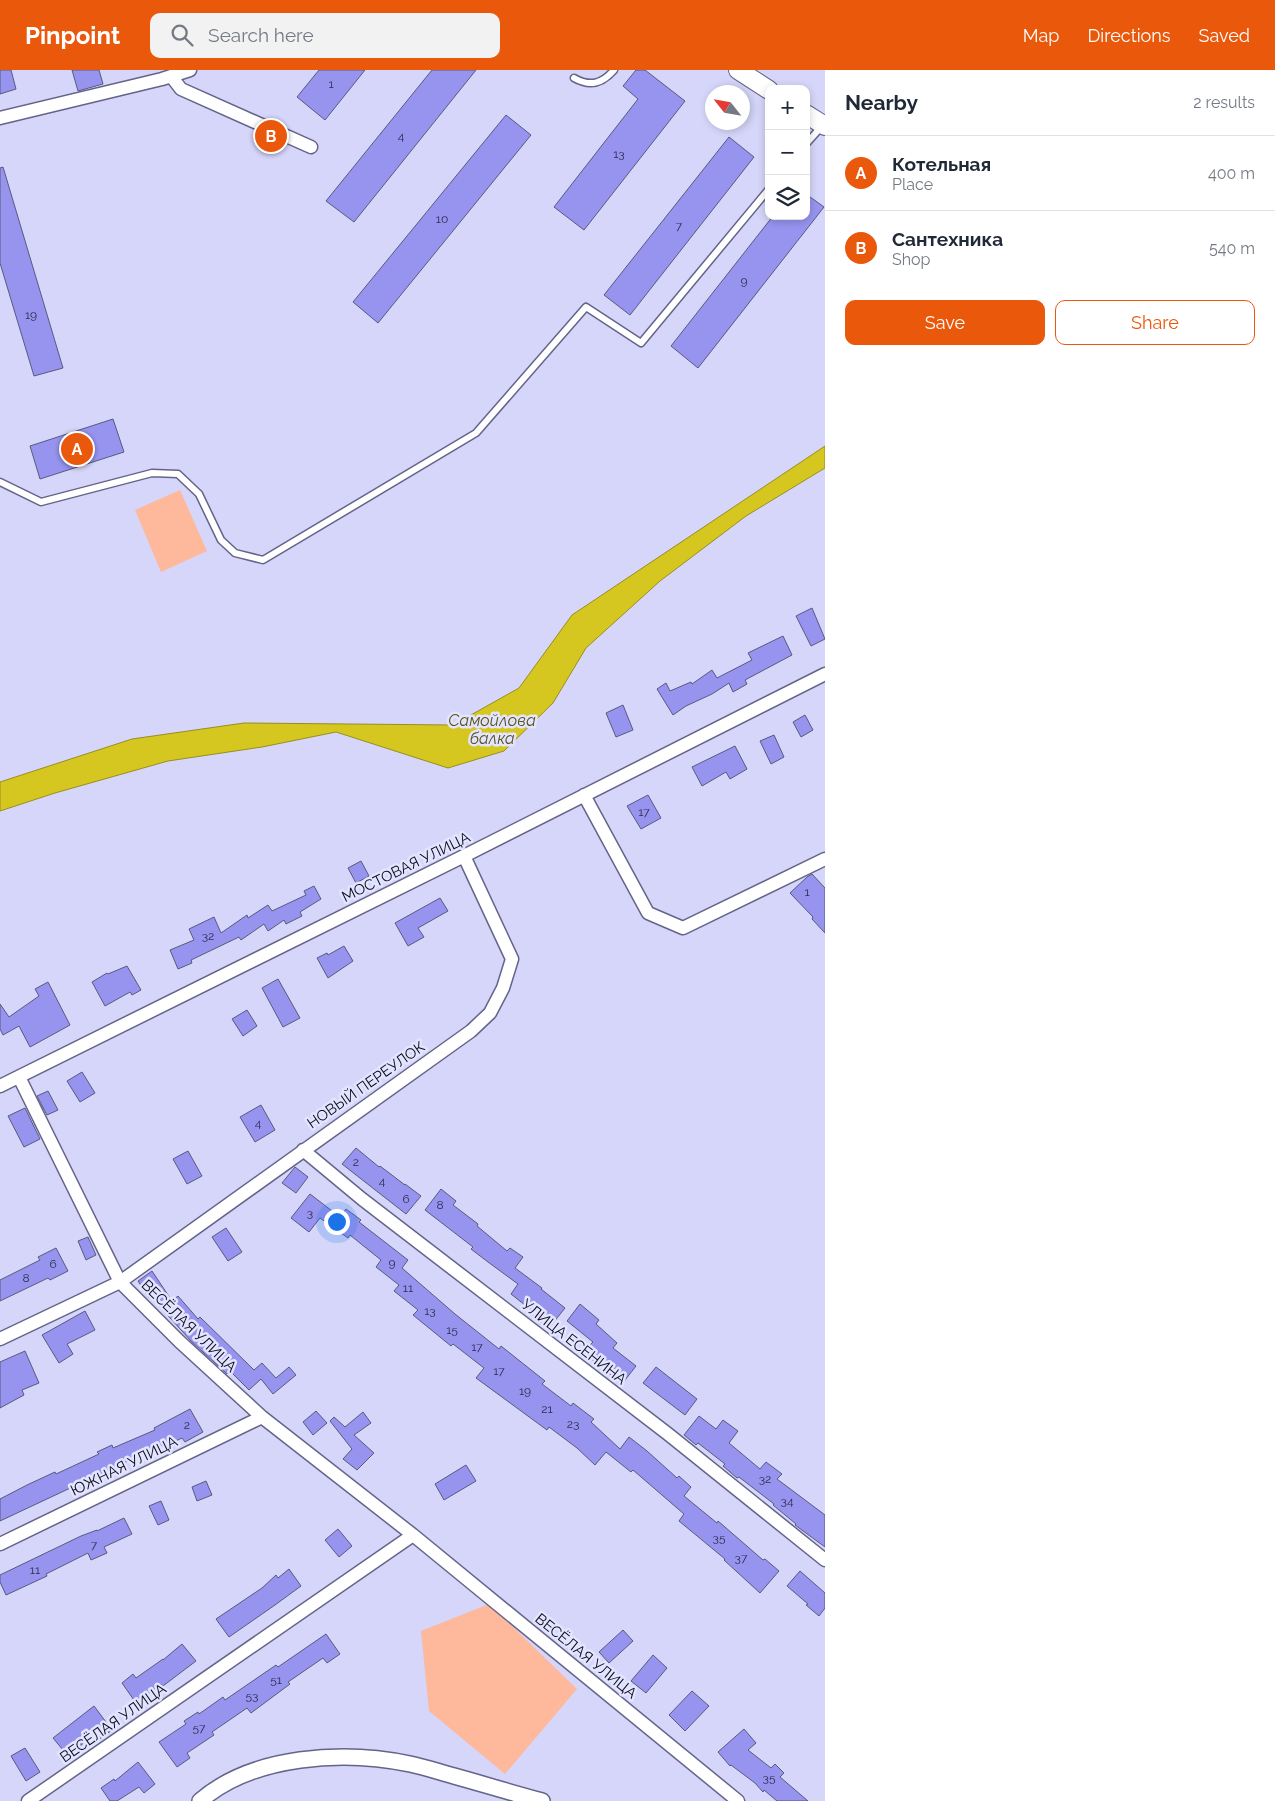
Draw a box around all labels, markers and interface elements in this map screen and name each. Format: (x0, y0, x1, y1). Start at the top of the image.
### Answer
search box (150, 13, 500, 58)
text: Pinpoint (25, 21, 120, 50)
icon: search (168, 21, 196, 49)
text: Search here (208, 24, 314, 46)
text: Map (1023, 25, 1059, 46)
text: Directions (1087, 25, 1171, 46)
text: Saved (1199, 25, 1250, 46)
house number: 1 (328, 77, 334, 91)
north arrow (705, 85, 750, 130)
map controls (765, 85, 810, 220)
button: + (765, 85, 810, 130)
text: Nearby (845, 90, 918, 115)
text: 2 results (1193, 93, 1255, 112)
pin: B (255, 117, 287, 155)
house number: 4 (398, 129, 405, 143)
button: − (765, 130, 810, 175)
house number: 13 (613, 147, 625, 161)
text: Котельная (892, 153, 991, 175)
text: A (856, 164, 866, 183)
text: 400 m (1208, 164, 1255, 183)
button: layers (765, 175, 810, 220)
text: Place (892, 175, 933, 194)
house number: 10 (436, 212, 448, 226)
house number: 7 (676, 219, 683, 233)
text: Сантехника (892, 228, 1003, 250)
text: B (856, 239, 866, 258)
text: 540 m (1209, 239, 1255, 258)
text: Shop (892, 250, 930, 269)
house number: 9 (740, 274, 748, 288)
button: Save (845, 300, 1045, 345)
button: Share (1055, 300, 1255, 345)
house number: 19 (25, 308, 37, 322)
pin: A (61, 430, 93, 468)
water label: Самойлова балка (448, 711, 536, 748)
house number: 17 (638, 805, 650, 819)
street label: МОСТОВАЯ УЛИЦА (339, 828, 473, 906)
house number: 1 (804, 885, 810, 899)
house number: 32 (202, 929, 214, 943)
street label: НОВЫЙ ПЕРЕУЛОК (304, 1037, 429, 1132)
house number: 4 (255, 1116, 262, 1130)
house number: 2 (353, 1155, 359, 1169)
house number: 4 (379, 1174, 386, 1188)
house number: 6 (402, 1192, 410, 1206)
house number: 8 (436, 1198, 444, 1212)
house number: 3 (307, 1206, 313, 1220)
your location (324, 1209, 350, 1235)
house number: 9 (388, 1256, 396, 1270)
house number: 6 (49, 1257, 57, 1271)
house number: 8 (22, 1271, 30, 1285)
street label: ВЕСЁЛАЯ УЛИЦА (138, 1275, 241, 1376)
house number: 11 (403, 1281, 413, 1295)
street label: УЛИЦА ЕСЕНИНА (518, 1295, 630, 1389)
house number: 13 (424, 1304, 436, 1318)
house number: 15 (446, 1323, 458, 1337)
house number: 17 (471, 1340, 483, 1354)
house number: 17 (493, 1364, 505, 1378)
house number: 19 (519, 1384, 531, 1398)
house number: 21 (541, 1402, 553, 1416)
house number: 23 (567, 1417, 579, 1431)
house number: 2 (184, 1418, 190, 1432)
street label: ЮЖНАЯ УЛИЦА (68, 1432, 180, 1500)
house number: 32 (759, 1472, 771, 1486)
house number: 34 (781, 1494, 794, 1508)
house number: 35 (713, 1531, 726, 1545)
house number: 7 (91, 1538, 98, 1552)
house number: 37 (735, 1551, 748, 1565)
house number: 11 (30, 1563, 40, 1577)
street label: ВЕСЁЛАЯ УЛИЦА (532, 1609, 641, 1702)
house number: 51 (270, 1673, 282, 1687)
street label: ВЕСЁЛАЯ УЛИЦА (56, 1679, 170, 1766)
house number: 53 (246, 1689, 258, 1703)
house number: 57 (193, 1721, 206, 1735)
house number: 35 (763, 1771, 776, 1785)

